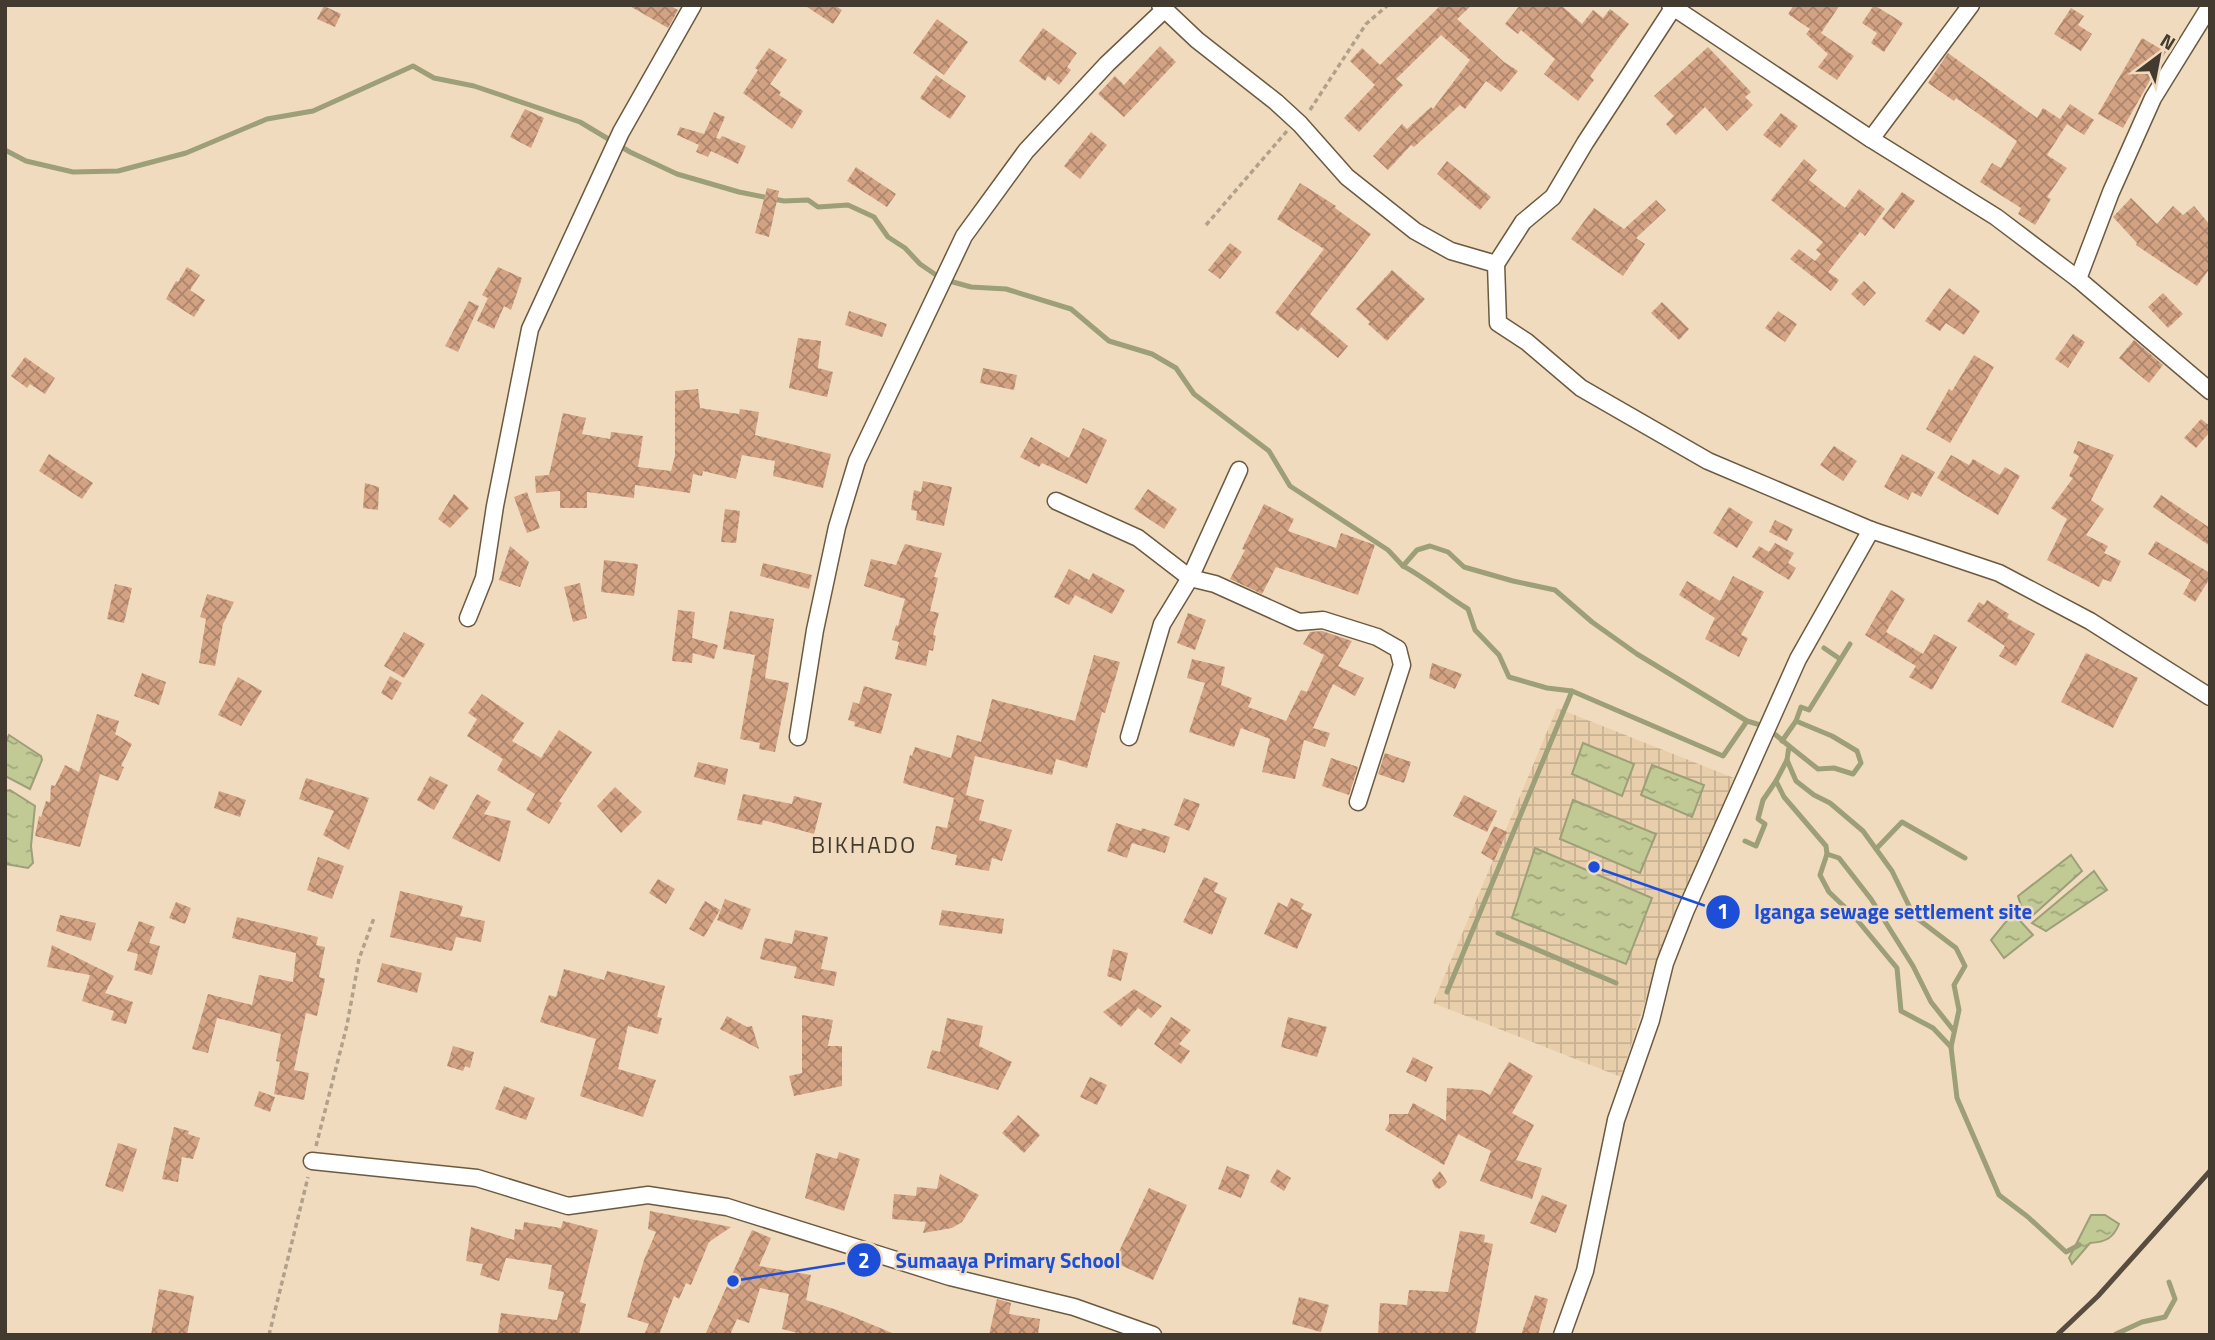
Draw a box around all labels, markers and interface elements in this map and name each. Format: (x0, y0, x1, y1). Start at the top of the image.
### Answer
north arrow (2124, 21, 2194, 91)
text: N (2155, 25, 2182, 57)
district label: BIKHADO (811, 827, 917, 862)
callout: Iganga sewage settlement site (1705, 891, 2046, 933)
text: 1 (1717, 895, 1729, 927)
text: Iganga sewage settlement site (1754, 895, 2032, 927)
callout: Sumaaya Primary School (846, 1239, 1134, 1281)
text: 2 (858, 1244, 870, 1276)
text: Sumaaya Primary School (896, 1244, 1120, 1276)

